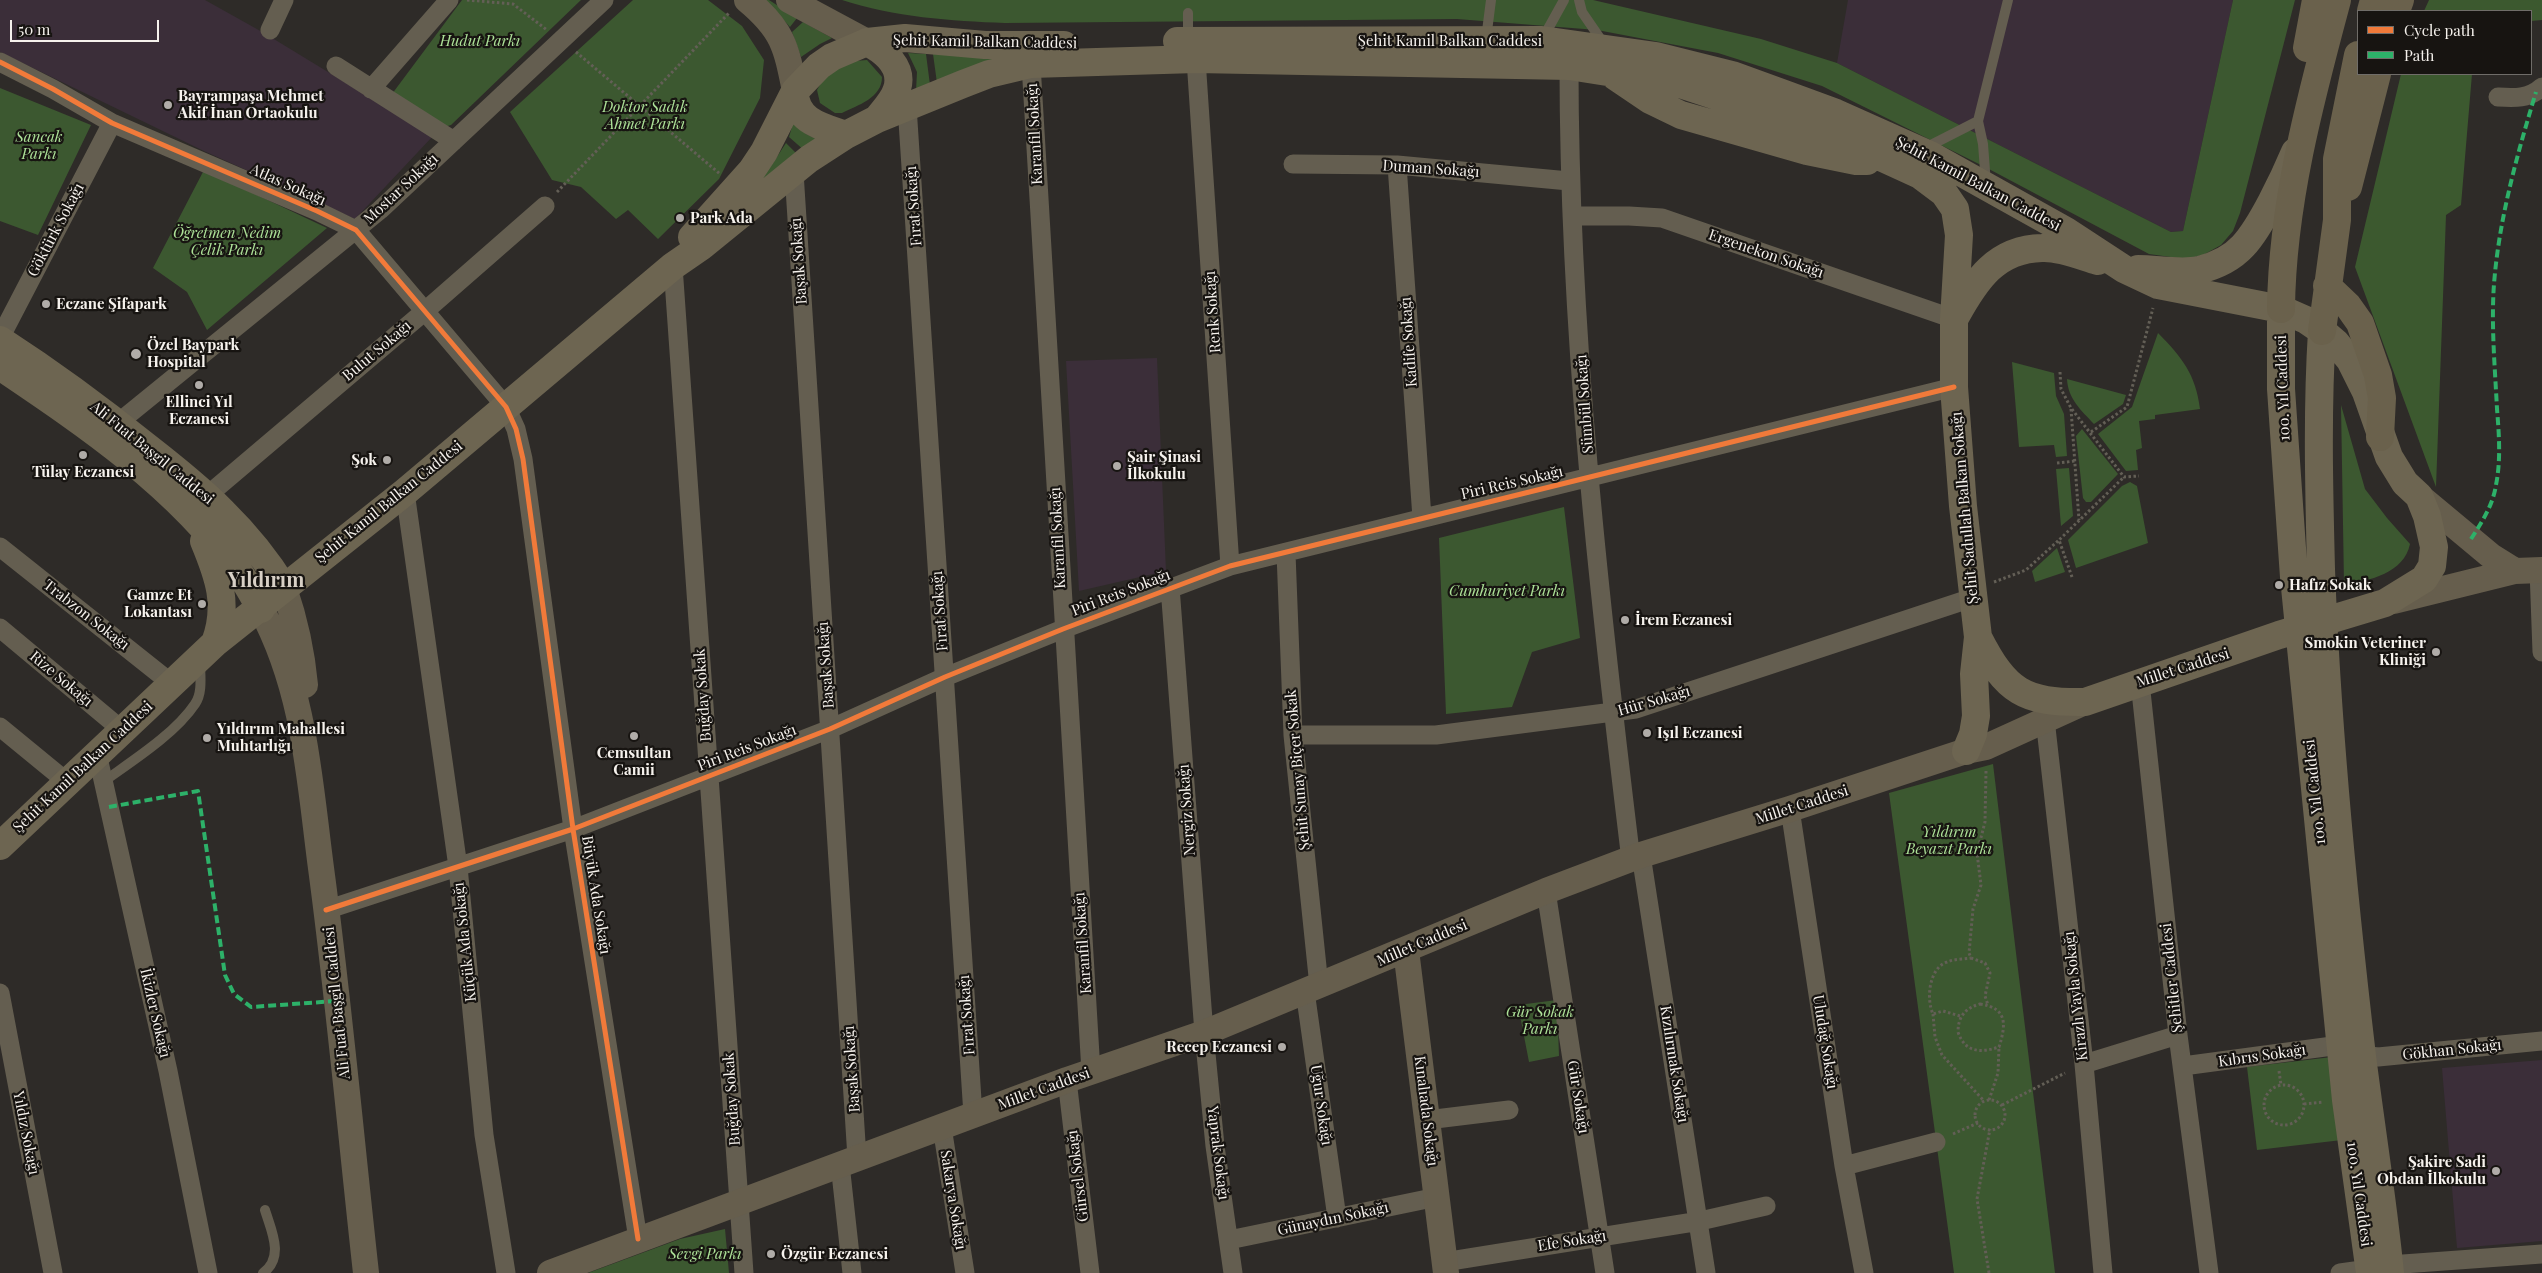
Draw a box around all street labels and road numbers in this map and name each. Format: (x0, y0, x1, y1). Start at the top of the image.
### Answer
street label: Şehit Kamil Balkan Caddesi (893, 31, 1077, 53)
street label: Şehit Kamil Balkan Caddesi (1358, 32, 1542, 50)
street label: Karanfil Sokağı (1023, 83, 1047, 185)
street label: Şehit Kamil Balkan Caddesi (1892, 133, 2064, 235)
street label: Mostar Sokağı (360, 150, 442, 228)
street label: Duman Sokağı (1382, 157, 1480, 181)
street label: Atlas Sokağı (247, 160, 329, 210)
street label: Fırat Sokağı (902, 165, 926, 247)
street label: Göktürk Sokağı (24, 180, 88, 280)
street label: Başak Sokağı (787, 217, 811, 305)
street label: Ergenekon Sokağı (1706, 226, 1826, 282)
street label: Renk Sokağı (1201, 270, 1225, 354)
street label: Kadife Sokağı (1397, 296, 1421, 388)
street label: Bulut Sokağı (339, 317, 415, 385)
street label: 100. Yıl Caddesi (2272, 335, 2294, 441)
street label: Sümbül Sokağı (1573, 354, 1597, 454)
street label: Ali Fuat Başgil Caddesi (87, 398, 217, 508)
street label: Şehit Sadullah Balkan Sokağı (1948, 411, 1982, 605)
street label: Şehit Kamil Balkan Caddesi (312, 437, 466, 567)
street label: Piri Reis Sokağı (1459, 463, 1565, 503)
street label: Karanfil Sokağı (1046, 487, 1070, 589)
street label: Piri Reis Sokağı (1069, 566, 1173, 620)
street label: Fırat Sokağı (928, 570, 952, 652)
street label: Trabzon Sokağı (39, 576, 133, 654)
street label: Başak Sokağı (814, 621, 838, 709)
street label: Millet Caddesi (2134, 645, 2232, 691)
street label: Rize Sokağı (26, 647, 96, 711)
street label: Buğday Sokak (691, 648, 715, 742)
street label: Hür Sokağı (1616, 682, 1692, 720)
street label: Şehit Sunay Biçer Sokak (1282, 689, 1314, 851)
street label: Şehit Kamil Balkan Caddesi (9, 698, 157, 836)
street label: Piri Reis Sokağı (695, 721, 799, 775)
street label: 100. Yıl Caddesi (2301, 738, 2329, 846)
street label: Nergiz Sokağı (1175, 764, 1199, 856)
street label: Millet Caddesi (1753, 782, 1851, 828)
street label: Büyük Ada Sokağı (578, 834, 614, 956)
street label: Küçük Ada Sokağı (450, 881, 480, 1003)
street label: Karanfil Sokağı (1070, 892, 1096, 994)
street label: Millet Caddesi (1374, 916, 1470, 970)
street label: Şehitler Caddesi (2157, 922, 2187, 1034)
street label: Ali Fuat Başgil Caddesi (320, 926, 354, 1080)
street label: Kirazlı Yayla Sokağı (2060, 930, 2092, 1062)
street label: İkizler Sokağı (136, 967, 174, 1059)
street label: Fırat Sokağı (955, 974, 979, 1056)
street label: Uludağ Sokağı (1809, 994, 1841, 1090)
street label: Kızılırmak Sokağı (1656, 1004, 1692, 1124)
street label: Başak Sokağı (840, 1025, 864, 1113)
street label: Gökhan Sokağı (2402, 1036, 2502, 1064)
street label: Kıbrıs Sokağı (2217, 1041, 2307, 1071)
street label: Buğday Sokak (720, 1052, 744, 1146)
street label: Kınalıada Sokağı (1410, 1055, 1442, 1167)
street label: Gür Sokağı (1563, 1059, 1593, 1135)
street label: Millet Caddesi (996, 1064, 1092, 1114)
street label: Uğur Sokağı (1306, 1064, 1336, 1146)
street label: Yıldız Sokağı (9, 1090, 43, 1176)
street label: Yaprak Sokağı (1203, 1105, 1233, 1201)
street label: Gürsel Sokağı (1063, 1129, 1093, 1223)
street label: 100. Yıl Caddesi (2343, 1140, 2375, 1248)
street label: Sakarya Sokağı (936, 1149, 970, 1251)
street label: Günaydın Sokağı (1276, 1198, 1390, 1240)
street label: Efe Sokağı (1536, 1227, 1608, 1255)

